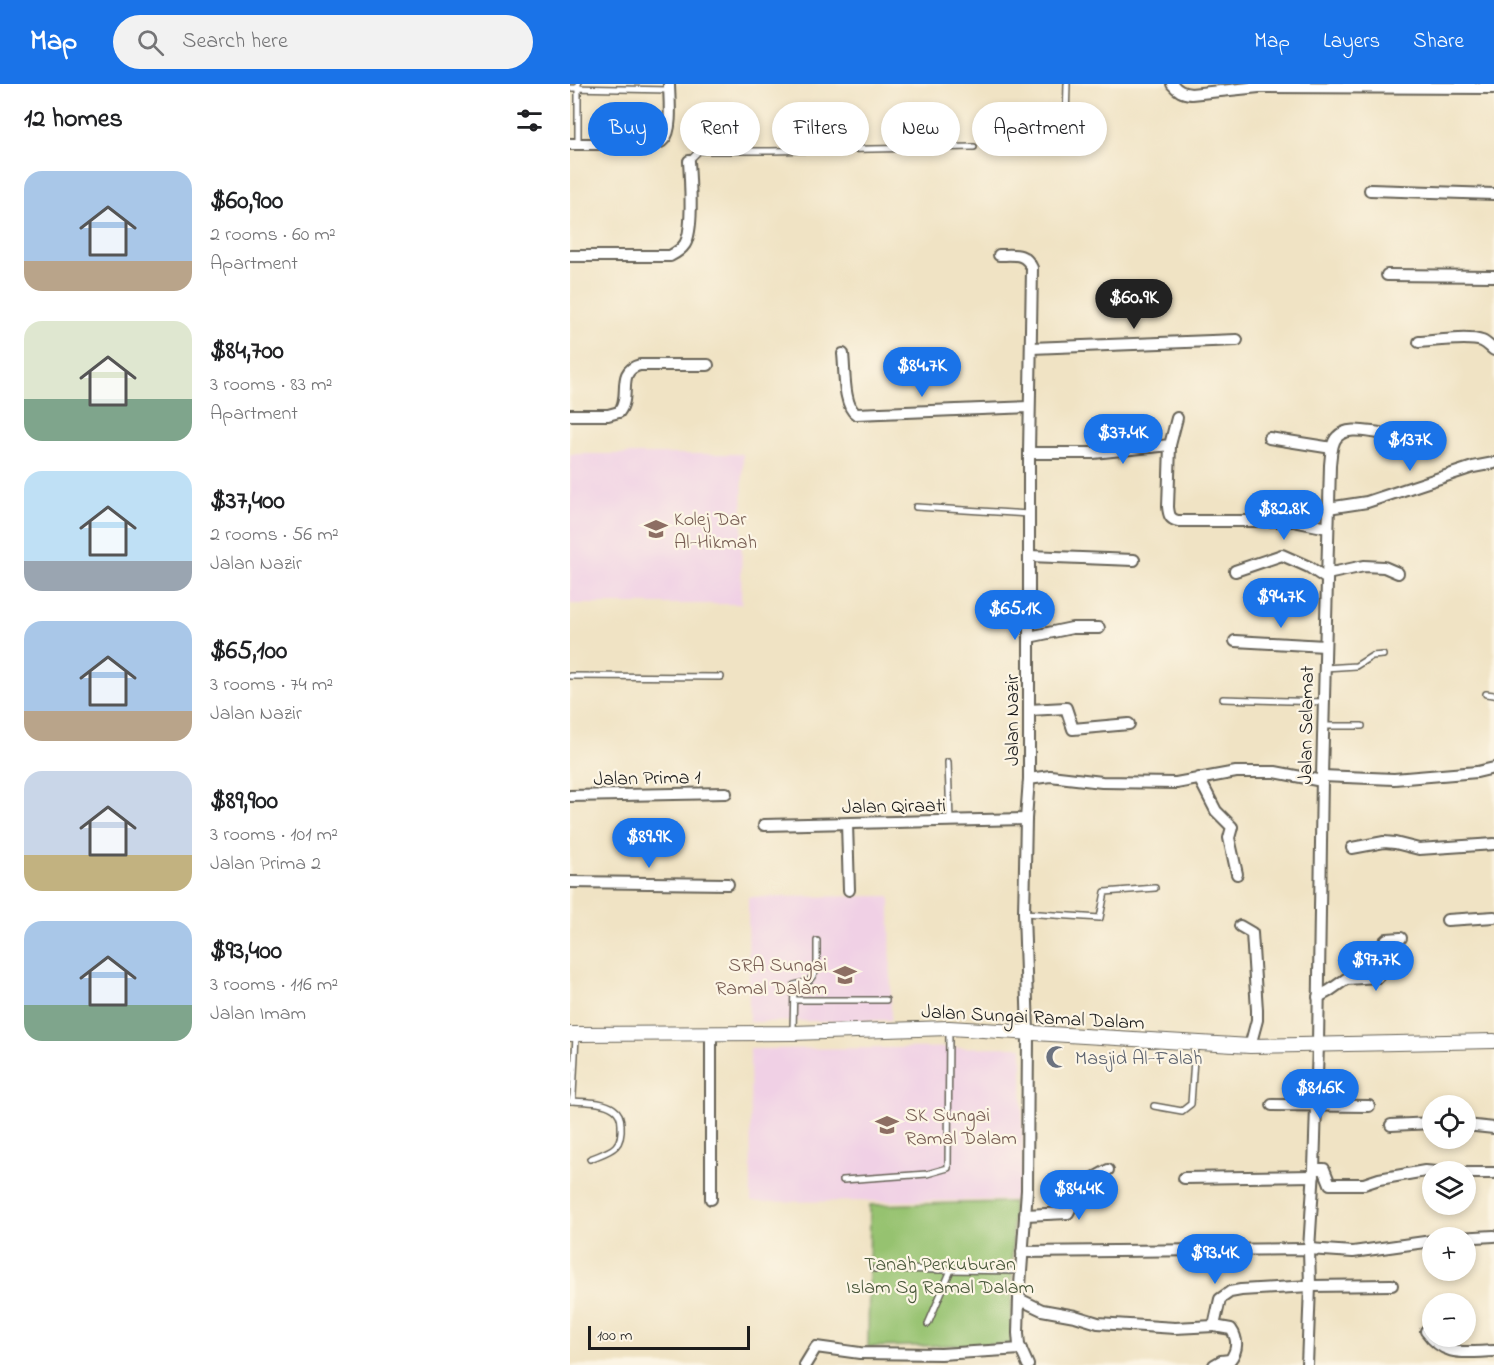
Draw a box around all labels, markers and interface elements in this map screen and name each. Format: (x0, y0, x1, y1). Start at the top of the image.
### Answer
search box (113, 15, 533, 69)
text: Map (30, 22, 77, 63)
icon: search (134, 26, 167, 59)
text: Search here (182, 26, 288, 58)
text: Map (1254, 27, 1290, 57)
text: Layers (1323, 27, 1380, 57)
text: Share (1413, 27, 1464, 57)
text: 12 homes (24, 101, 123, 139)
chip: Buy (588, 102, 668, 156)
chip: Rent (680, 102, 760, 156)
chip: Filters (772, 102, 869, 156)
chip: New (881, 102, 960, 156)
chip: Apartment (972, 102, 1107, 156)
icon: filters (513, 104, 546, 137)
text: $60,900 (210, 183, 283, 221)
icon: home (72, 195, 144, 267)
text: 2 rooms · 60 m² (210, 221, 336, 250)
text: Apartment (210, 250, 298, 279)
pin: $60.9K (1085, 279, 1183, 330)
text: $60.9K (1109, 284, 1159, 313)
text: $84,700 (210, 333, 284, 371)
icon: home (72, 345, 144, 417)
pin: $84.7K (873, 347, 971, 398)
text: $84.7K (897, 352, 947, 381)
text: 3 rooms · 83 m² (210, 371, 332, 400)
text: Apartment (210, 400, 298, 429)
pin: $37.4K (1074, 414, 1172, 465)
text: $37.4K (1098, 419, 1148, 448)
pin: $137K (1368, 421, 1452, 472)
text: $137K (1388, 426, 1432, 455)
text: $37,400 (210, 483, 285, 521)
pin: $82.8K (1235, 490, 1333, 541)
icon: home (72, 495, 144, 567)
text: $82.8K (1259, 495, 1309, 524)
place label: Kolej Dar Al-Hikmah (674, 506, 757, 558)
school or university icon: Kolej Dar Al-Hikmah (643, 516, 669, 542)
text: 2 rooms · 56 m² (210, 521, 339, 550)
text: Jalan Nazir (210, 550, 302, 579)
pin: $94.7K (1232, 578, 1330, 629)
text: $94.7K (1257, 583, 1305, 612)
pin: $65.1K (966, 590, 1064, 641)
text: $65.1K (989, 595, 1041, 624)
text: $65,100 (210, 633, 287, 671)
icon: home (72, 645, 144, 717)
street label: Jalan Selamat (1292, 665, 1323, 785)
text: 3 rooms · 74 m² (210, 671, 333, 700)
street label: Jalan Nazir (999, 673, 1028, 766)
text: Jalan Nazir (210, 700, 302, 729)
street label: Jalan Prima 1 (593, 764, 701, 795)
text: $89,900 (210, 783, 278, 821)
street label: Jalan Qiraati (842, 792, 946, 823)
icon: home (72, 795, 144, 867)
pin: $89.9K (600, 818, 698, 869)
text: 3 rooms · 101 m² (210, 821, 338, 850)
text: $89.9K (626, 823, 672, 852)
text: Jalan Prima 2 (210, 850, 321, 879)
text: $93,400 (210, 933, 282, 971)
pin: $97.7K (1327, 941, 1425, 992)
icon: home (72, 945, 144, 1017)
text: $97.7K (1352, 946, 1400, 975)
place label: SRA Sungai Ramal Dalam (715, 952, 827, 1004)
school or university icon: SRA Sungai Ramal Dalam (832, 962, 858, 988)
text: 3 rooms · 116 m² (210, 971, 338, 1000)
street label: Jalan Sungai Ramal Dalam (920, 998, 1145, 1040)
text: Jalan Imam (210, 1000, 306, 1029)
mosque icon: Masjid Al-Falah (1044, 1044, 1070, 1070)
place label: Masjid Al-Falah (1075, 1045, 1203, 1074)
pin: $81.6K (1271, 1069, 1369, 1120)
text: $81.6K (1296, 1074, 1344, 1103)
map controls (1422, 1095, 1476, 1347)
button: locate (1422, 1095, 1476, 1149)
place label: SK Sungai Ramal Dalam (905, 1102, 1017, 1154)
school or university icon: SK Sungai Ramal Dalam (874, 1112, 900, 1138)
button: layers (1422, 1161, 1476, 1215)
pin: $84.4K (1030, 1170, 1128, 1221)
text: $84.4K (1054, 1175, 1104, 1204)
button: + (1422, 1227, 1476, 1281)
pin: $93.4K (1166, 1234, 1264, 1285)
text: $93.4K (1191, 1239, 1239, 1268)
park label: Tanah Perkuburan Islam Sg Ramal Dalam (846, 1251, 1034, 1304)
button: − (1422, 1293, 1476, 1347)
scale bar (588, 1323, 750, 1350)
text: 100 m (597, 1324, 632, 1348)

